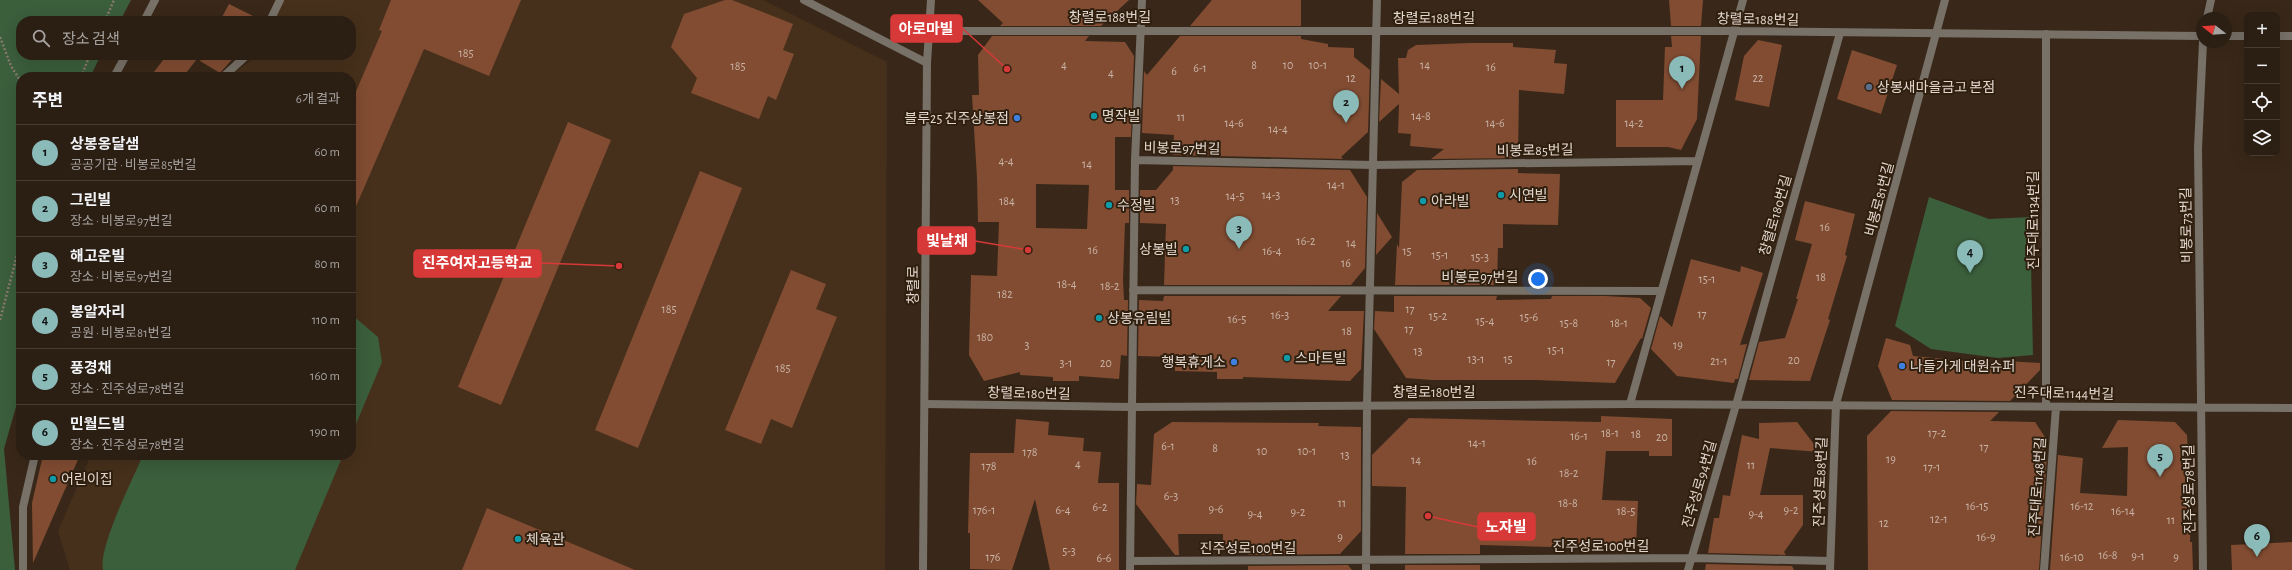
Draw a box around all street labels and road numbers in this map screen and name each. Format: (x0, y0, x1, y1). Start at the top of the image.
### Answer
street label: 창렬로188번길 (1069, 10, 1151, 25)
street label: 창렬로188번길 (1393, 11, 1475, 26)
street label: 창렬로188번길 (1717, 11, 1799, 28)
street label: 비봉로97번길 (1143, 140, 1221, 157)
street label: 비봉로85번길 (1496, 142, 1574, 159)
street label: 비봉로81번길 (1862, 161, 1897, 238)
street label: 진주대로1134번길 (2026, 170, 2041, 270)
street label: 창렬로180번길 (1757, 173, 1794, 257)
street label: 비봉로73번길 (2178, 187, 2195, 263)
street label: 창렬로 (906, 266, 921, 304)
street label: 비봉로97번길 (1442, 270, 1518, 285)
street label: 창렬로180번길 (987, 385, 1071, 402)
street label: 창렬로180번길 (1392, 385, 1476, 400)
street label: 진주대로1144번길 (2014, 385, 2114, 402)
street label: 진주대로1148번길 (2027, 436, 2048, 538)
street label: 진주성로88번길 (1811, 437, 1830, 528)
street label: 진주성로94번길 (1680, 439, 1719, 530)
street label: 진주성로78번길 (2181, 444, 2198, 534)
street label: 진주성로100번길 (1553, 539, 1649, 554)
street label: 진주성로100번길 (1200, 541, 1296, 556)

